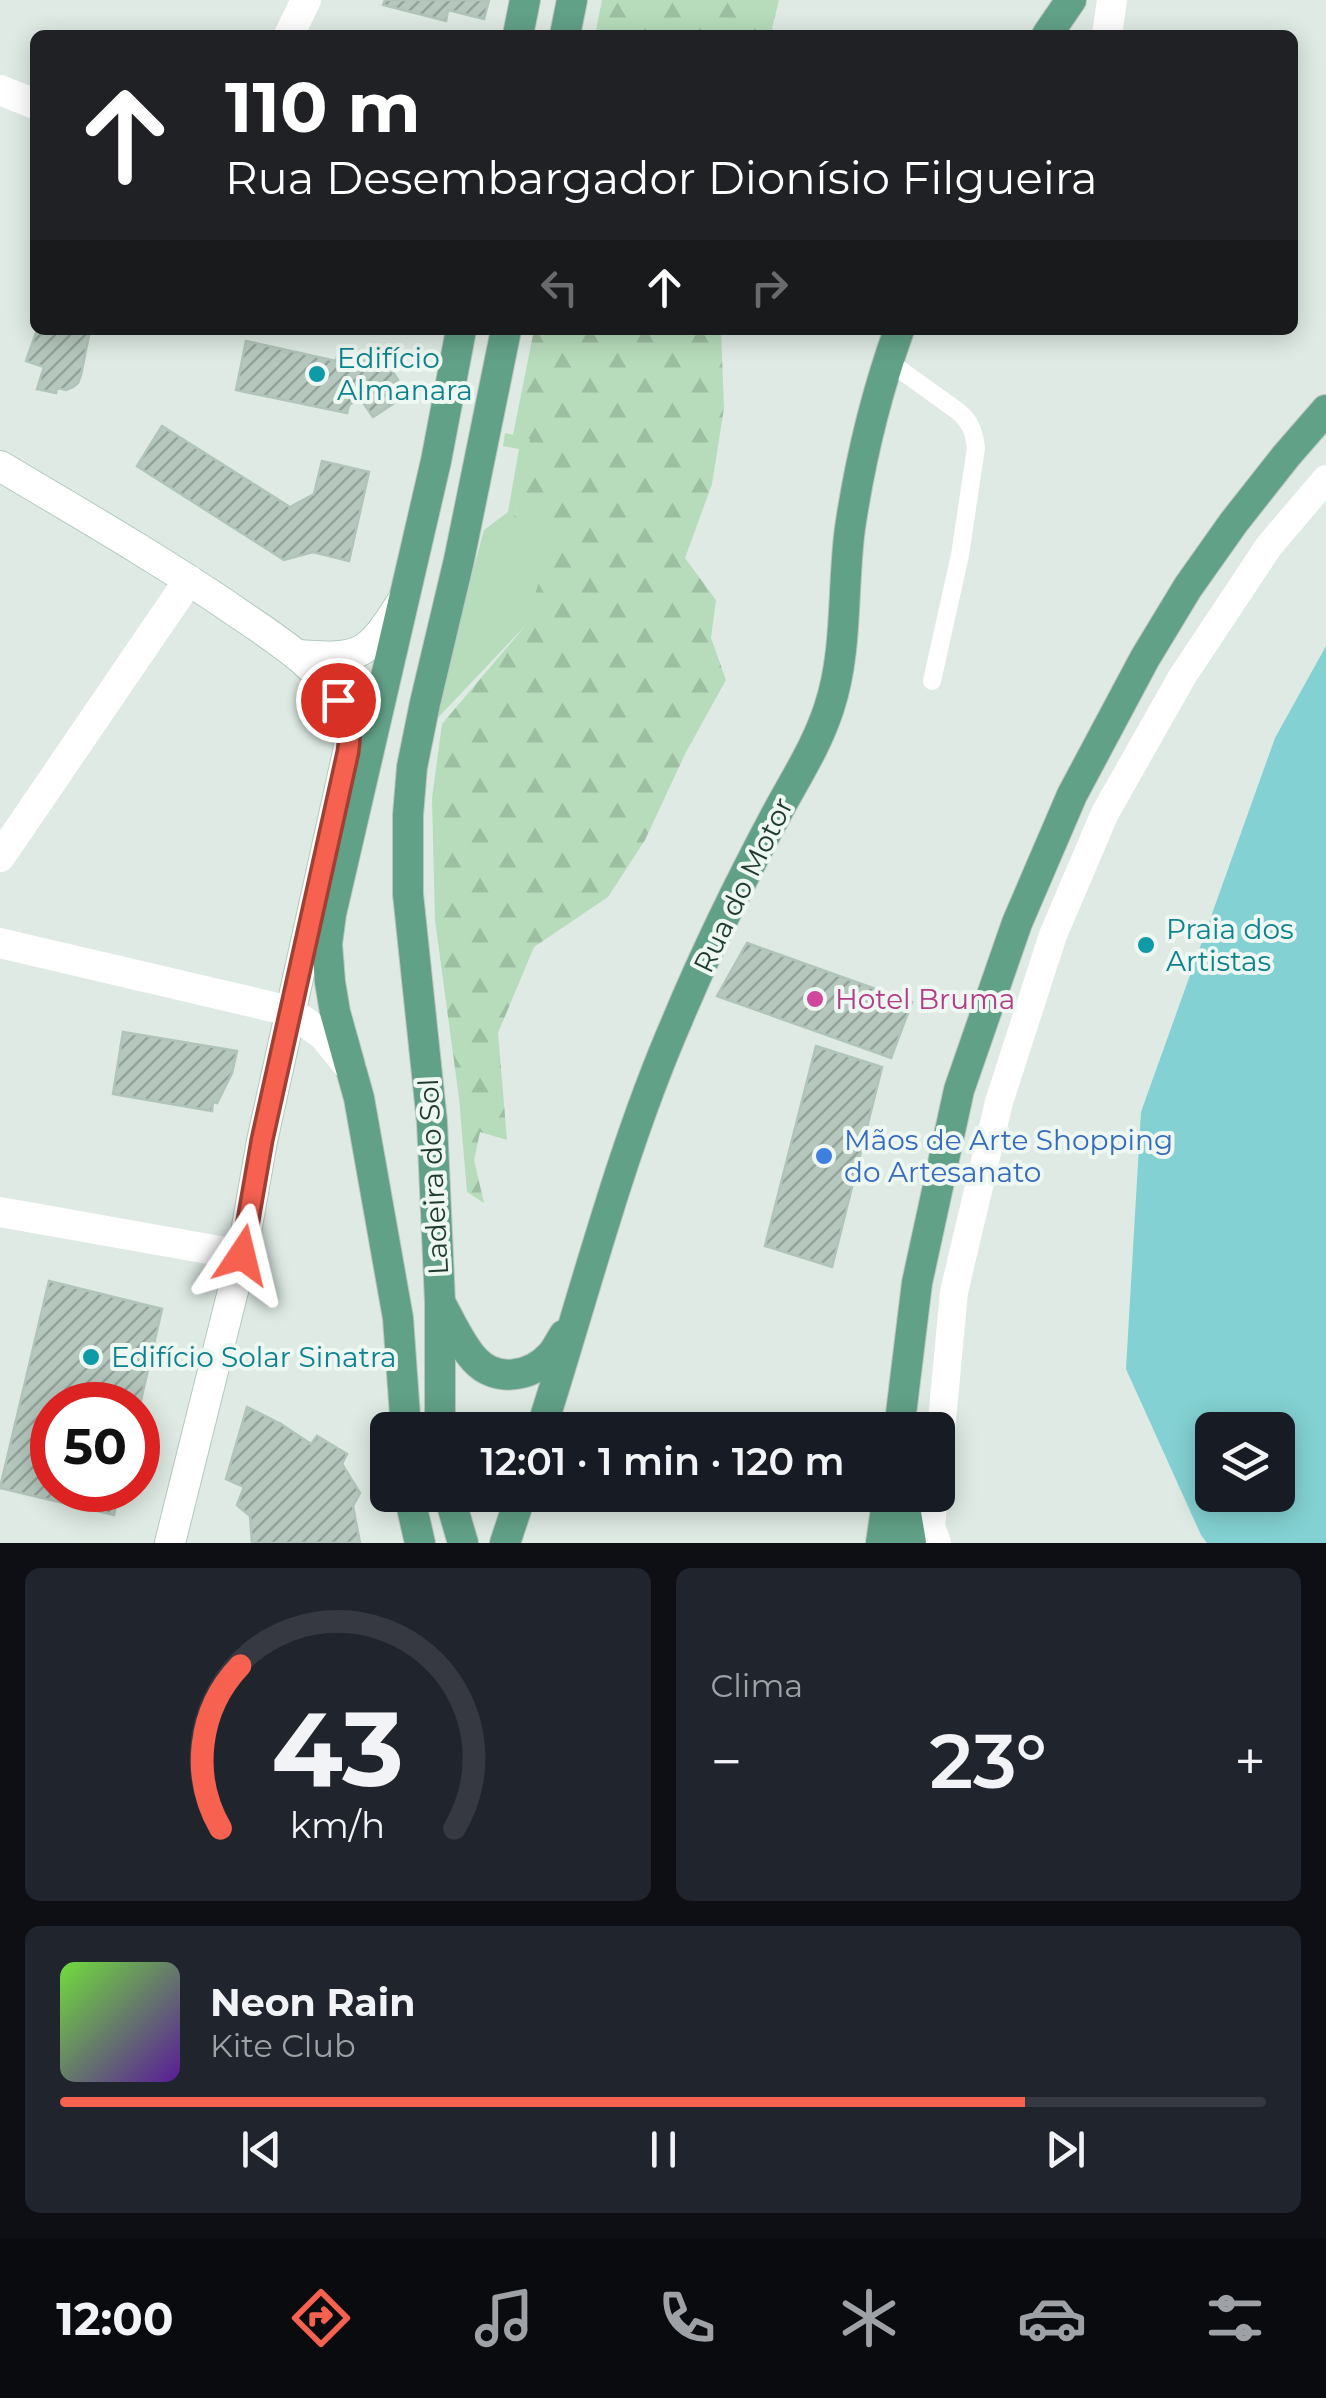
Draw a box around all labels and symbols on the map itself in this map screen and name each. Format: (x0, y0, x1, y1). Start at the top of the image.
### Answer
place label: Edifício Almanara (337, 341, 473, 407)
marker: Edifício Almanara (306, 363, 328, 385)
pin (296, 658, 381, 743)
street label: Rua do Motor (686, 792, 800, 978)
place label: Praia dos Artistas (1166, 912, 1294, 978)
marker: Praia dos Artistas (1135, 934, 1157, 956)
place label: Hotel Bruma (835, 982, 1015, 1016)
marker: Hotel Bruma (804, 988, 826, 1010)
street label: Ladeira do Sol (411, 1078, 455, 1276)
place label: Mãos de Arte Shopping do Artesanato (844, 1123, 1173, 1189)
marker: Mãos de Arte Shopping do Artesanato (813, 1145, 835, 1167)
position arrow (190, 1203, 294, 1307)
place label: Edifício Solar Sinatra (111, 1340, 397, 1374)
marker: Edifício Solar Sinatra (80, 1346, 102, 1368)
speed limit sign: 50 (30, 1382, 160, 1512)

